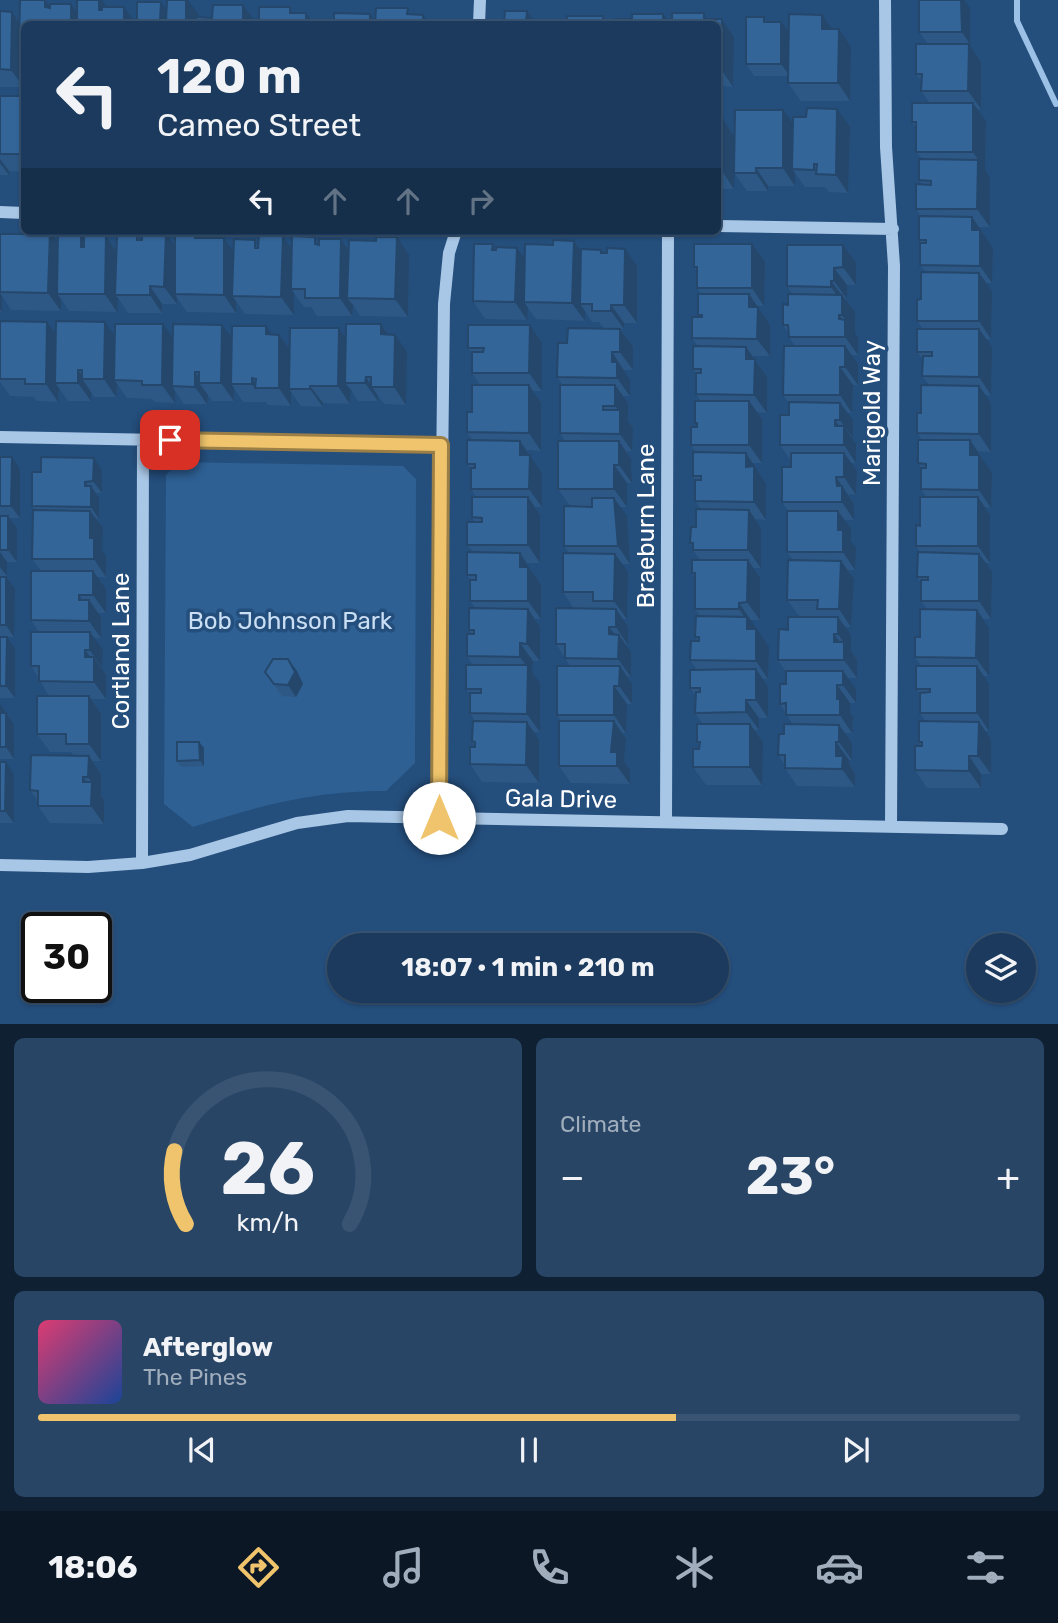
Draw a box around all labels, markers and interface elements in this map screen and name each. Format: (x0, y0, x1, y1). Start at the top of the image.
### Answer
text: 120 m (157, 47, 302, 105)
icon: left (42, 49, 133, 140)
text: Cameo Street (157, 106, 361, 144)
icon: left (243, 182, 281, 220)
icon: ahead (316, 182, 354, 220)
icon: ahead (389, 182, 427, 220)
icon: right (462, 182, 500, 220)
street label: Marigold Way (858, 340, 886, 486)
pin (140, 410, 200, 470)
icon: arrive (151, 421, 189, 459)
street label: Braeburn Lane (632, 444, 660, 608)
street label: Cortland Lane (107, 573, 135, 729)
park label: Bob Johnson Park (188, 607, 393, 635)
position arrow (402, 781, 476, 855)
street label: Gala Drive (505, 784, 617, 814)
speed limit sign: 30 (21, 912, 112, 1003)
map controls (966, 933, 1036, 1003)
button: layers (966, 933, 1036, 1003)
text: 18:07 · 1 min · 210 m (401, 952, 655, 983)
text: Climate (560, 1110, 641, 1138)
text: 26 (221, 1126, 315, 1212)
text: 23° (746, 1145, 835, 1207)
text: − (560, 1154, 585, 1200)
text: + (996, 1154, 1020, 1200)
text: km/h (237, 1207, 299, 1236)
text: Afterglow (143, 1332, 273, 1363)
text: The Pines (143, 1363, 247, 1391)
icon: previous (183, 1431, 221, 1469)
icon: pause (510, 1431, 548, 1469)
icon: next (837, 1431, 875, 1469)
icon: directions (234, 1543, 283, 1592)
icon: music (379, 1543, 428, 1592)
icon: phone (525, 1543, 574, 1592)
icon: climate (670, 1543, 719, 1592)
icon: car (815, 1543, 864, 1592)
icon: filters (961, 1543, 1010, 1592)
text: 18:06 (48, 1548, 138, 1586)

